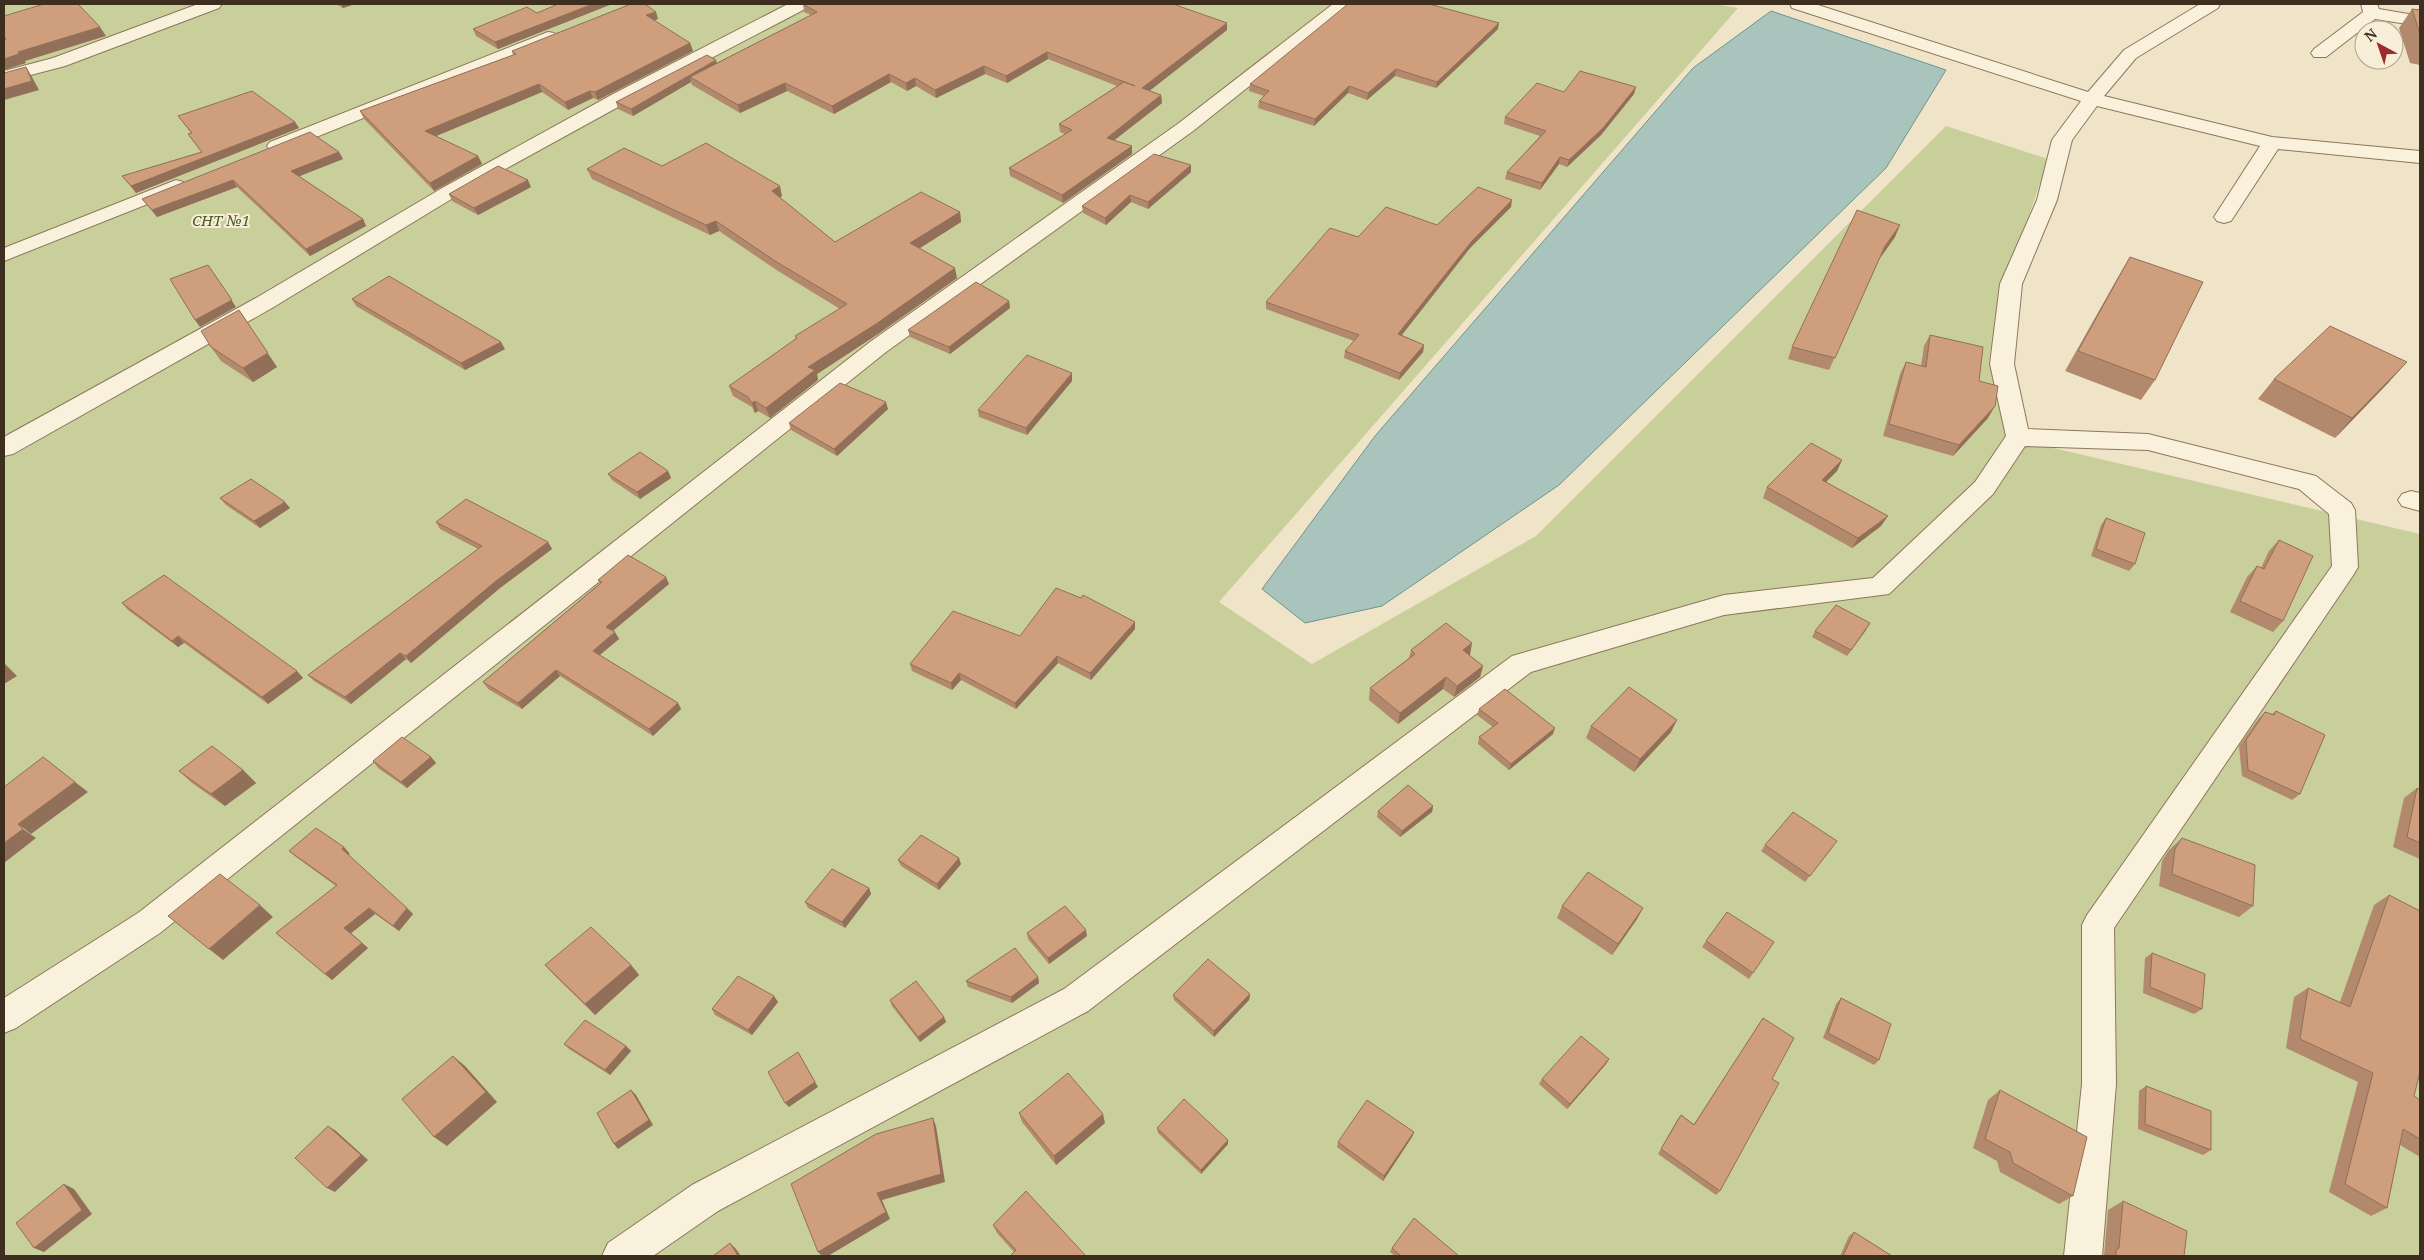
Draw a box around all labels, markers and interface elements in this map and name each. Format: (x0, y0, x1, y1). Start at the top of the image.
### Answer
north arrow (2354, 20, 2404, 70)
text: N (2360, 24, 2381, 45)
park label: СНТ №1 (192, 210, 250, 230)

